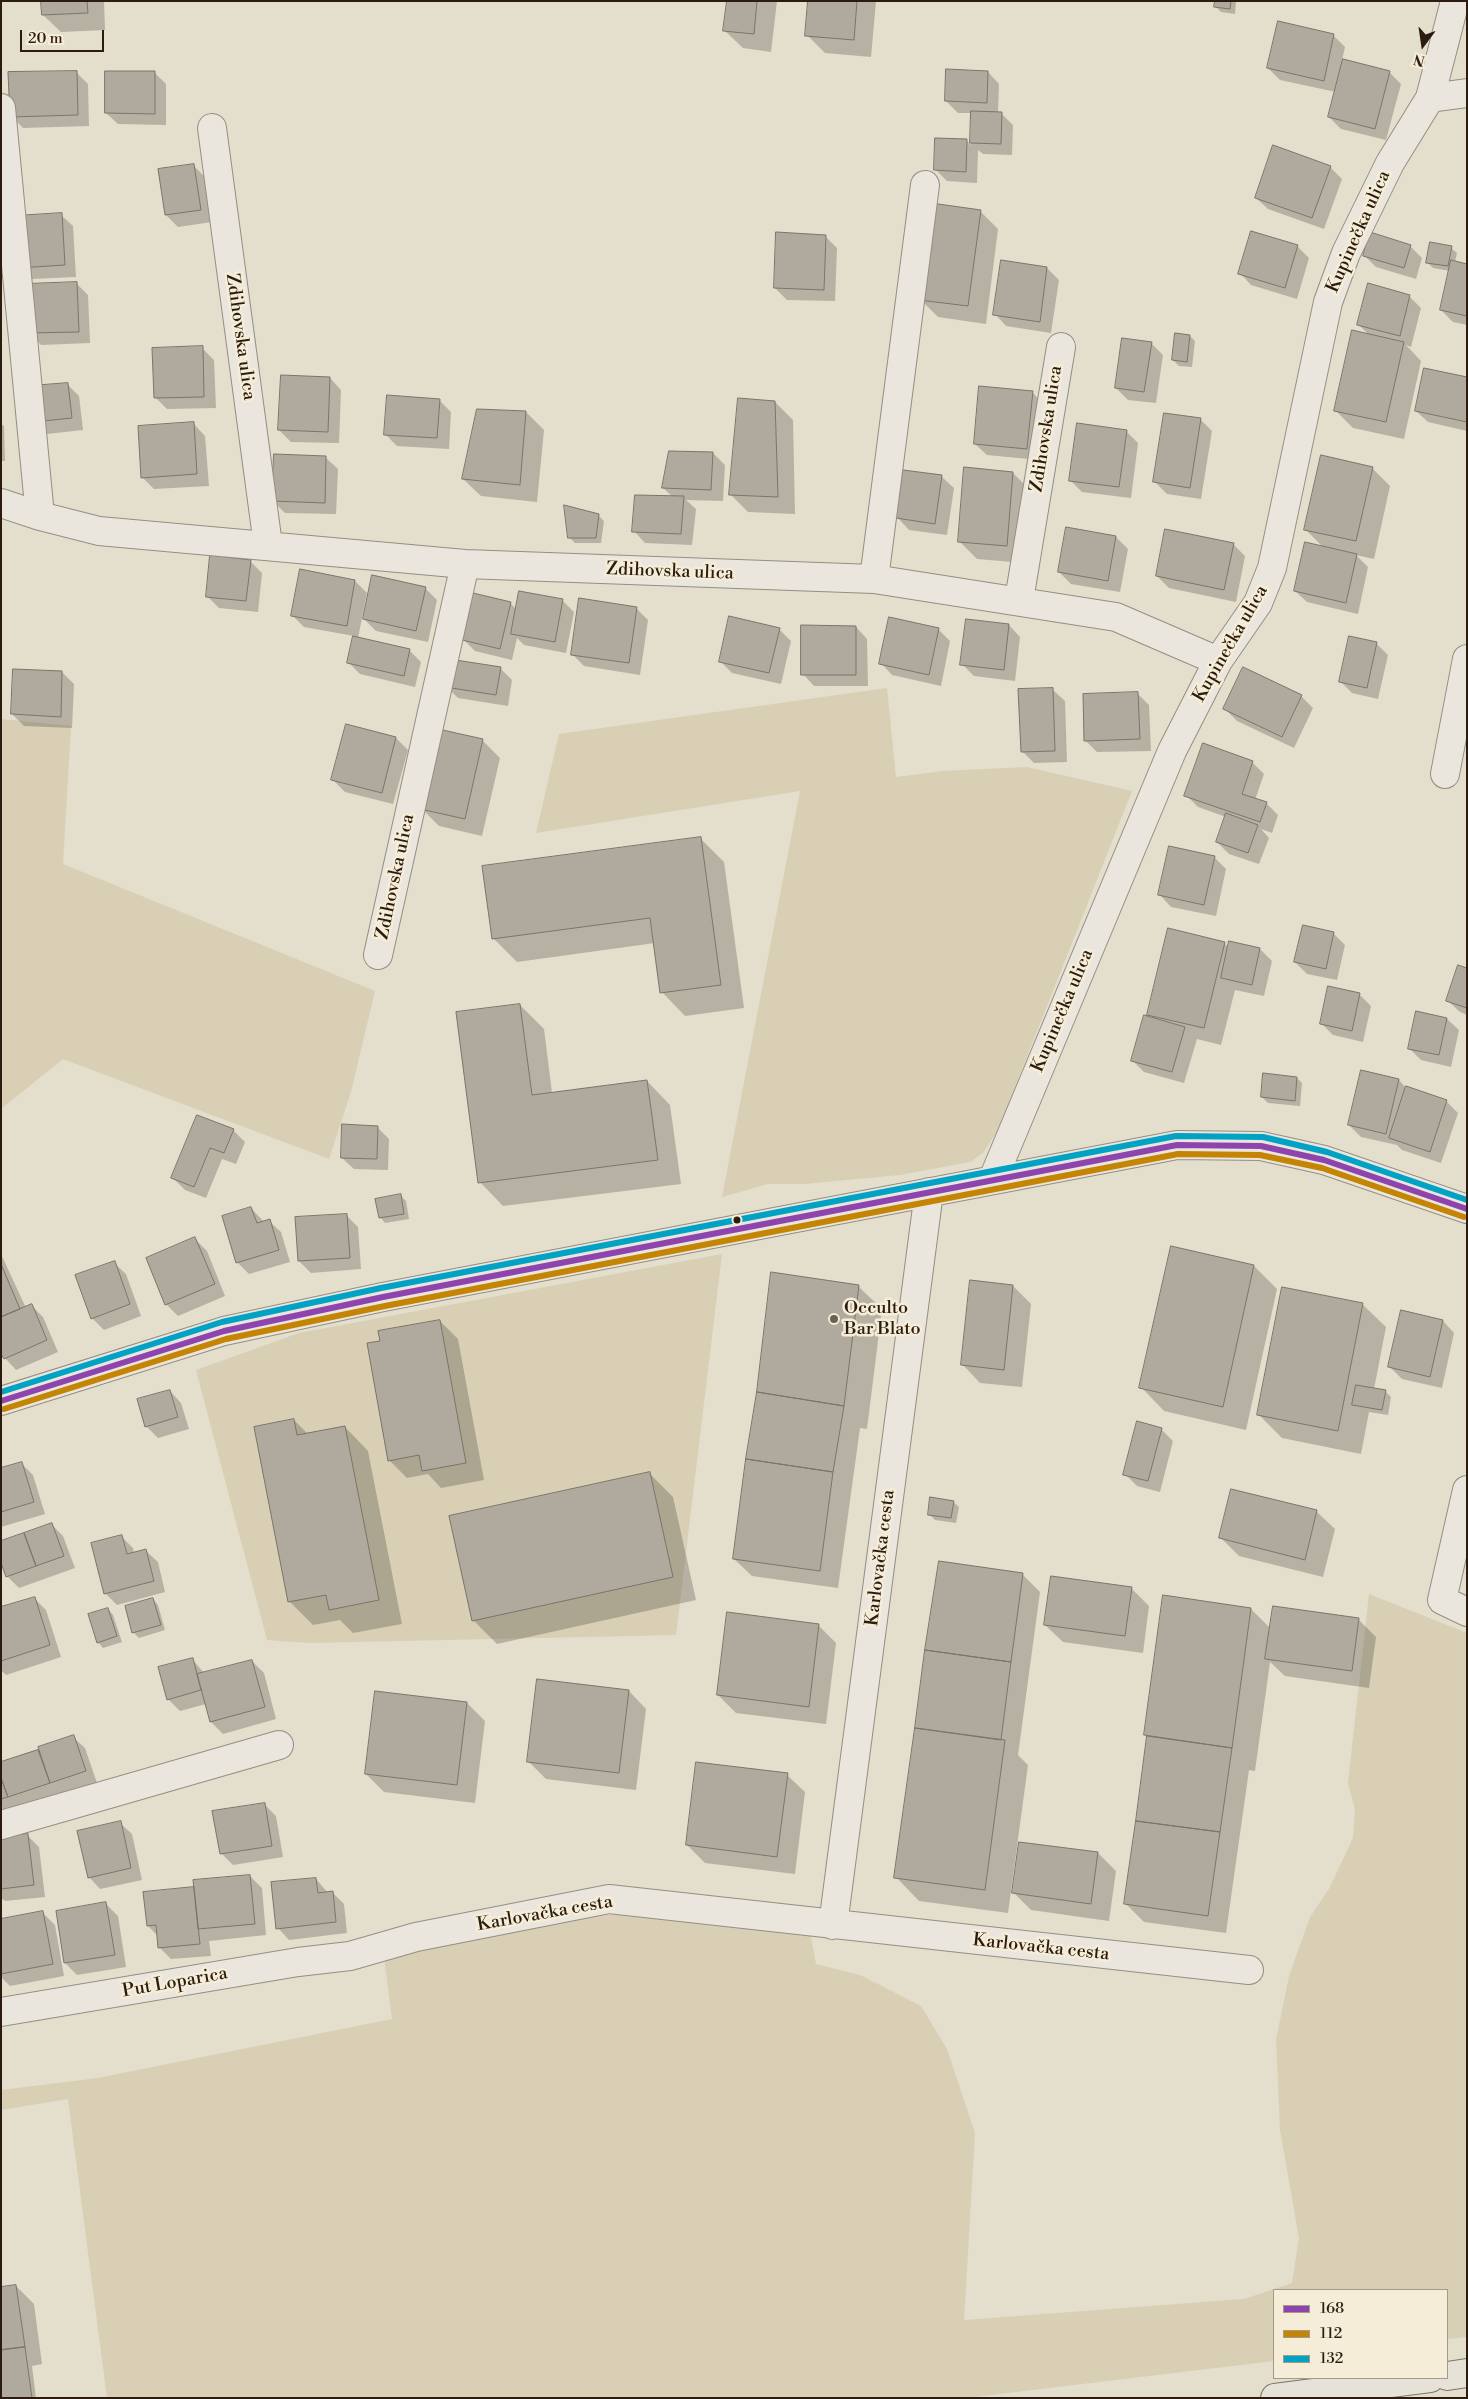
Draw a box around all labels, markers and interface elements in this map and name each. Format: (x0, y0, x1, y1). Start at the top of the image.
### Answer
scale bar (22, 20, 106, 52)
north arrow (1398, 20, 1448, 70)
text: 20 m (28, 29, 63, 48)
text: N (1412, 49, 1427, 70)
street label: Kupinečka ulica (1322, 168, 1396, 296)
street label: Zdihovska ulica (220, 272, 260, 402)
street label: Zdihovska ulica (1026, 364, 1068, 494)
street label: Zdihovska ulica (606, 559, 734, 585)
street label: Kupinečka ulica (1189, 582, 1273, 706)
street label: Zdihovska ulica (372, 812, 420, 942)
street label: Kupinečka ulica (1027, 946, 1099, 1076)
unlabelled marker (732, 1215, 742, 1225)
place label: Occulto Bar Blato (844, 1298, 921, 1340)
marker: Occulto Bar Blato (828, 1313, 840, 1325)
street label: Karlovačka cesta (862, 1489, 900, 1627)
street label: Karlovačka cesta (475, 1891, 615, 1937)
street label: Karlovačka cesta (972, 1930, 1110, 1966)
street label: Put Loparica (121, 1963, 229, 2003)
legend (1273, 2289, 1448, 2379)
text: 168 (1320, 2299, 1344, 2318)
text: 112 (1320, 2324, 1342, 2343)
text: 132 (1320, 2349, 1343, 2368)

